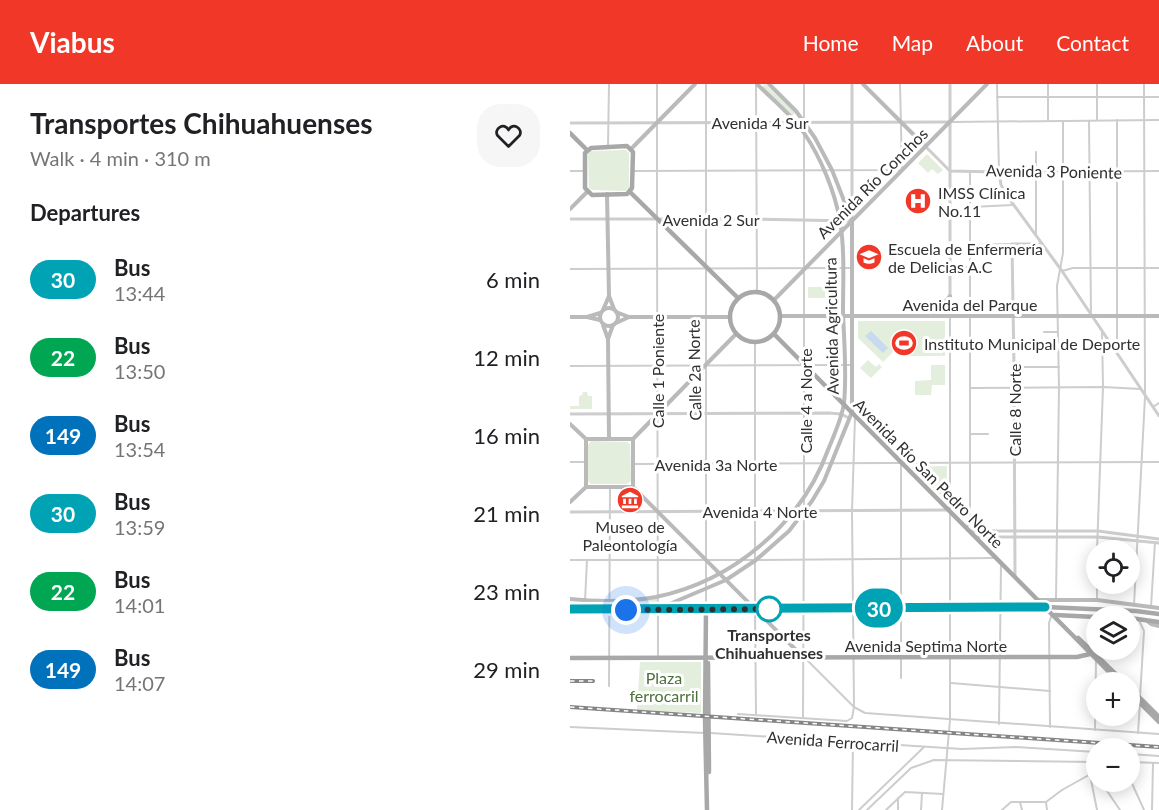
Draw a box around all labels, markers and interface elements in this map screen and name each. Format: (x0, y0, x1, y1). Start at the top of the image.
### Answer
text: Viabus (30, 25, 115, 59)
text: Home (803, 30, 859, 55)
text: Map (892, 30, 933, 55)
text: About (966, 30, 1023, 55)
text: Contact (1056, 30, 1129, 55)
button: heart (477, 104, 540, 167)
text: Transportes Chihuahuenses (30, 106, 372, 140)
street label: Avenida 4 Sur (711, 113, 809, 132)
street label: Avenida Río Conchos (813, 124, 931, 242)
text: Walk · 4 min · 310 m (30, 146, 211, 170)
street label: Avenida 3 Poniente (986, 160, 1122, 182)
place label: IMSS Clínica No.11 (938, 183, 1025, 220)
hospital icon: IMSS Clínica No.11 (903, 186, 933, 216)
text: Departures (30, 199, 140, 226)
street label: Avenida 2 Sur (662, 210, 760, 229)
place label: Escuela de Enfermería de Delicias A.C (888, 239, 1043, 276)
school or university icon: Escuela de Enfermería de Delicias A.C (854, 242, 884, 272)
text: Bus (114, 254, 150, 281)
street label: Avenida Agricultura (820, 257, 842, 395)
text: 6 min (486, 266, 540, 293)
text: 30 (51, 267, 75, 292)
text: 13:44 (114, 281, 165, 305)
street label: Avenida del Parque (903, 295, 1037, 314)
street label: Calle 1 Poniente (648, 314, 667, 428)
street label: Calle 2a Norte (684, 319, 704, 421)
sports icon: Instituto Municipal de Deporte (889, 328, 919, 358)
text: Bus (114, 332, 150, 359)
place label: Instituto Municipal de Deporte (924, 334, 1140, 353)
text: 12 min (473, 344, 540, 371)
text: 22 (51, 345, 75, 370)
street label: Calle 4 a Norte (796, 348, 815, 454)
text: 13:50 (114, 359, 165, 383)
street label: Calle 8 Norte (1005, 363, 1024, 457)
street label: Avenida Río San Pedro Norte (850, 394, 1008, 552)
text: Bus (114, 410, 150, 437)
text: 16 min (473, 422, 540, 449)
text: 149 (45, 423, 81, 448)
text: 13:54 (114, 437, 165, 461)
street label: Avenida 3a Norte (655, 455, 777, 474)
museum icon: Museo de Paleontología (615, 485, 645, 515)
text: Bus (114, 488, 150, 515)
text: 21 min (473, 500, 540, 527)
text: 30 (51, 501, 75, 526)
street label: Avenida 4 Norte (703, 502, 817, 521)
text: 13:59 (114, 515, 165, 539)
place label: Museo de Paleontología (582, 517, 678, 554)
map controls (1086, 540, 1140, 792)
button: locate (1086, 540, 1140, 594)
text: Bus (114, 566, 150, 593)
text: 23 min (473, 578, 540, 605)
text: 22 (51, 579, 75, 604)
line badge: 30 (852, 588, 906, 628)
text: 14:01 (114, 593, 165, 617)
your location (611, 595, 641, 625)
marker: Transportes Chihuahuenses (756, 596, 782, 622)
text: 30 (867, 596, 891, 621)
button: layers (1086, 606, 1140, 660)
place label: Transportes Chihuahuenses (715, 625, 823, 662)
street label: Avenida Septima Norte (845, 636, 1007, 655)
text: Bus (114, 644, 150, 671)
text: 29 min (473, 656, 540, 683)
text: 149 (45, 657, 81, 682)
park label: Plaza ferrocarril (629, 668, 699, 705)
text: 14:07 (114, 671, 165, 695)
button: + (1086, 672, 1140, 726)
street label: Avenida Ferrocarril (766, 727, 900, 755)
button: − (1086, 738, 1140, 792)

